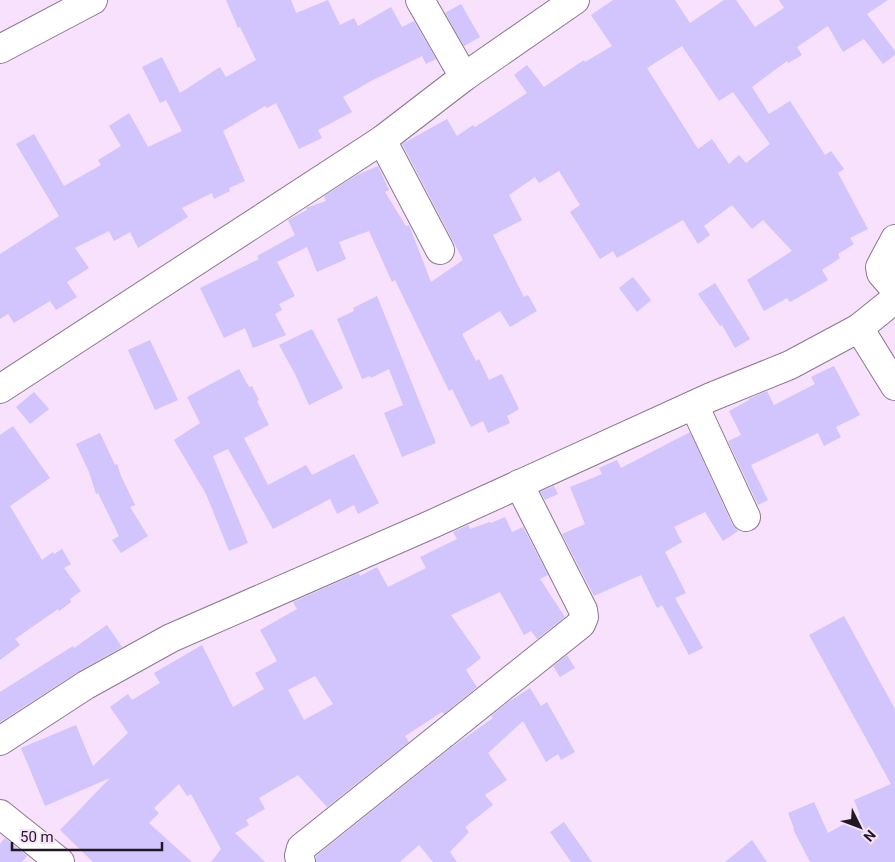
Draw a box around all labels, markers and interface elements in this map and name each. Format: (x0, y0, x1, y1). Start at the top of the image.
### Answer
north arrow (835, 802, 885, 852)
scale bar (12, 820, 162, 852)
text: N (860, 827, 879, 845)
text: 50 m (20, 828, 54, 846)

